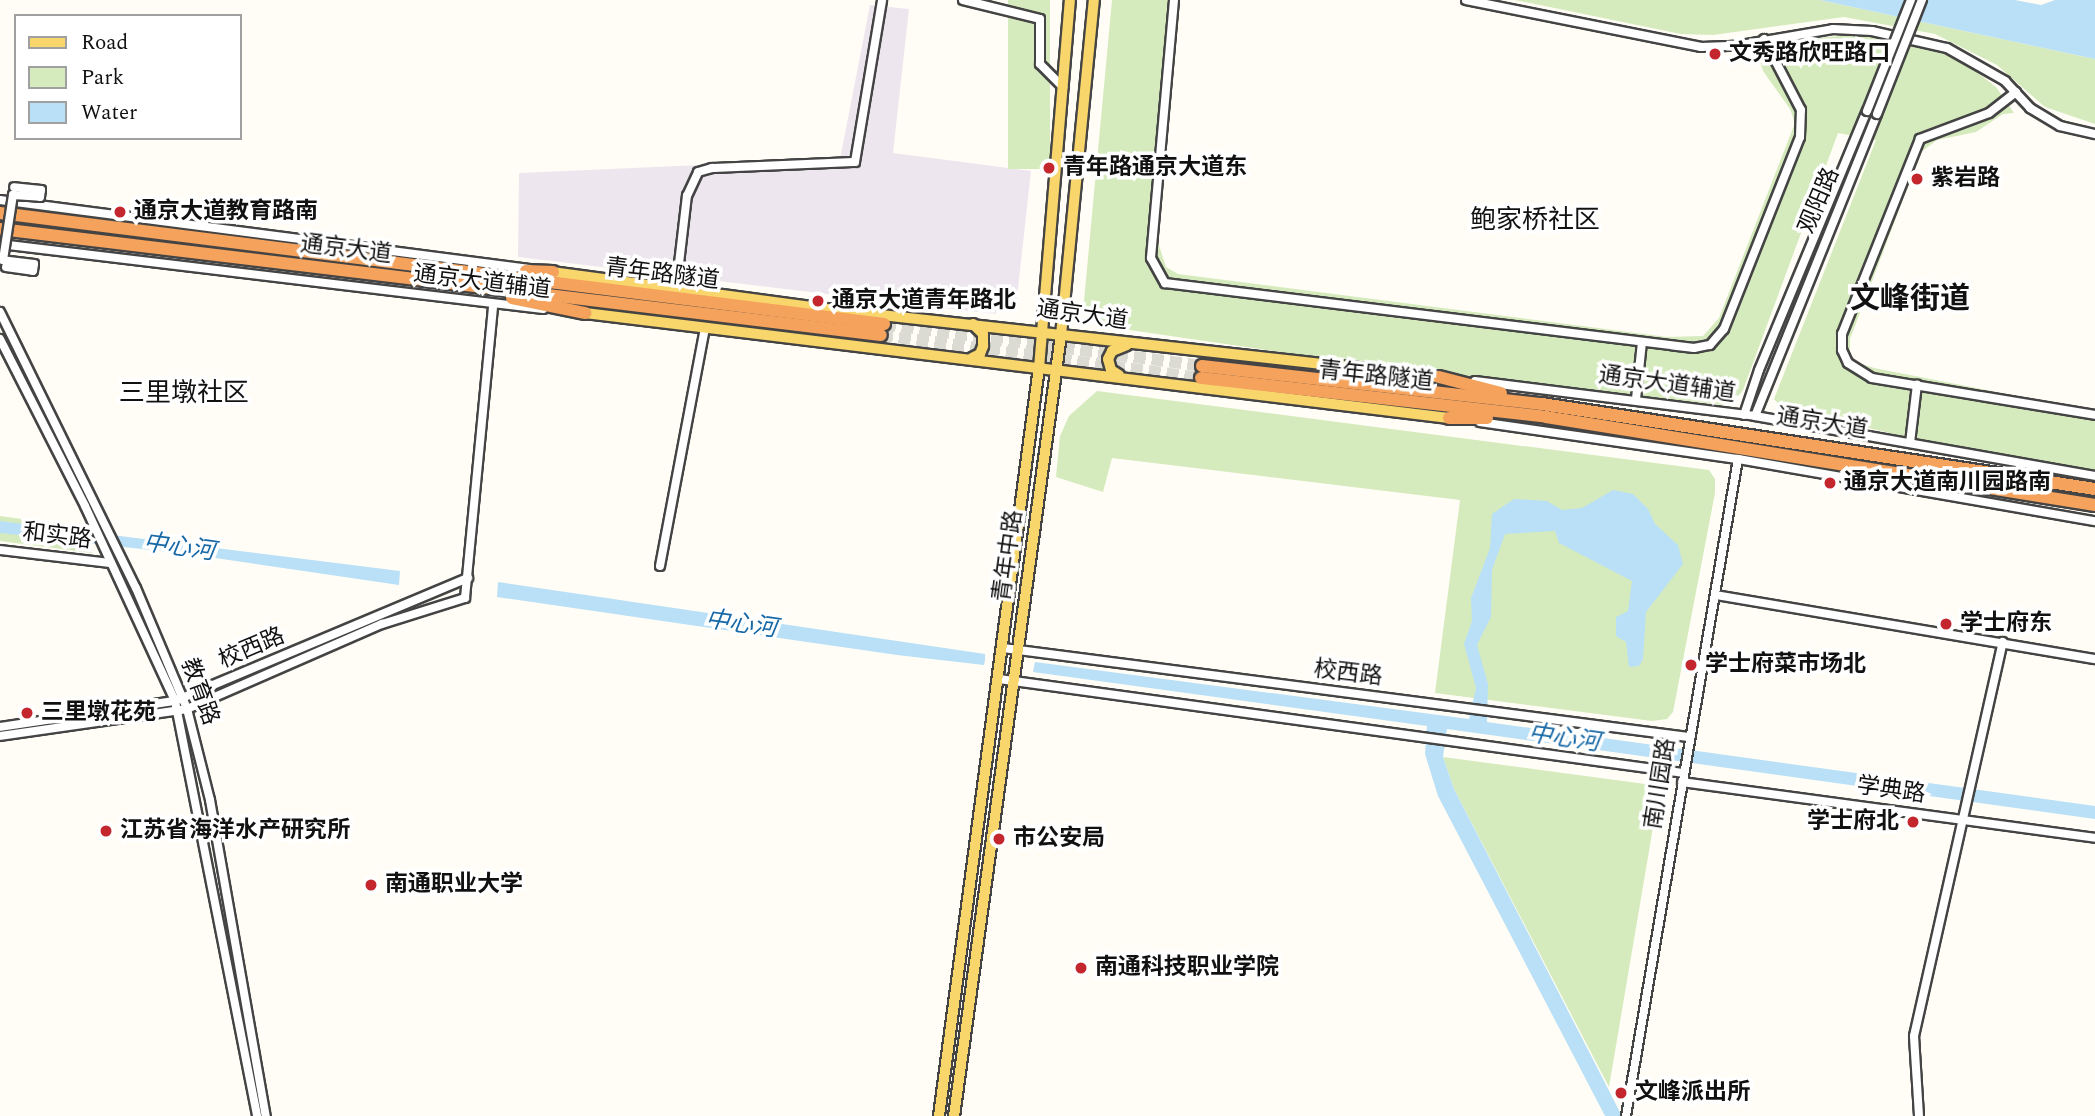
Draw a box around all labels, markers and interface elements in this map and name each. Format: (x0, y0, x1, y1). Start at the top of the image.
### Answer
legend (14, 14, 242, 140)
text: Road (81, 27, 128, 59)
place label: 文秀路欣旺路口 (1729, 40, 1890, 68)
marker: 文秀路欣旺路口 (1707, 46, 1723, 62)
text: Park (81, 62, 124, 94)
text: Water (81, 97, 137, 129)
place label: 青年路通京大道东 (1063, 154, 1247, 182)
marker: 青年路通京大道东 (1041, 160, 1057, 176)
street label: 观阳路 (1794, 164, 1846, 238)
place label: 紫岩路 (1931, 165, 2000, 193)
marker: 紫岩路 (1909, 171, 1925, 187)
place label: 通京大道教育路南 (134, 198, 318, 226)
marker: 通京大道教育路南 (112, 204, 128, 220)
district label: 鲍家桥社区 (1470, 205, 1600, 237)
street label: 通京大道 (299, 231, 393, 269)
street label: 青年路隧道 (603, 254, 721, 296)
street label: 通京大道辅道 (412, 261, 552, 305)
district label: 文峰街道 (1850, 281, 1970, 317)
place label: 通京大道青年路北 (832, 287, 1016, 315)
marker: 通京大道青年路北 (810, 293, 826, 309)
street label: 通京大道 (1035, 296, 1129, 336)
street label: 青年路隧道 (1317, 357, 1435, 397)
street label: 通京大道辅道 (1597, 362, 1737, 408)
district label: 三里墩社区 (119, 378, 249, 410)
street label: 通京大道 (1774, 403, 1870, 445)
place label: 通京大道南川园路南 (1844, 469, 2051, 497)
marker: 通京大道南川园路南 (1822, 475, 1838, 491)
street label: 青年中路 (989, 509, 1029, 603)
street label: 和实路 (21, 519, 93, 555)
water label: 中心河 (141, 529, 217, 567)
water label: 中心河 (703, 606, 779, 644)
place label: 学士府东 (1960, 610, 2052, 638)
marker: 学士府东 (1938, 616, 1954, 632)
street label: 校西路 (215, 623, 289, 675)
place label: 学士府菜市场北 (1705, 651, 1866, 679)
street label: 教育路 (174, 655, 224, 729)
street label: 校西路 (1312, 656, 1384, 692)
marker: 学士府菜市场北 (1683, 657, 1699, 673)
place label: 三里墩花苑 (41, 699, 156, 727)
marker: 三里墩花苑 (19, 705, 35, 721)
water label: 中心河 (1526, 720, 1602, 758)
street label: 南川园路 (1640, 736, 1682, 832)
street label: 学典路 (1855, 773, 1927, 809)
place label: 学士府北 (1807, 808, 1899, 836)
marker: 学士府北 (1905, 814, 1921, 830)
place label: 江苏省海洋水产研究所 (120, 817, 350, 845)
marker: 江苏省海洋水产研究所 (98, 823, 114, 839)
place label: 市公安局 (1013, 825, 1105, 853)
marker: 市公安局 (991, 831, 1007, 847)
place label: 南通职业大学 (385, 871, 523, 899)
marker: 南通职业大学 (363, 877, 379, 893)
place label: 南通科技职业学院 (1095, 954, 1279, 982)
marker: 南通科技职业学院 (1073, 960, 1089, 976)
place label: 文峰派出所 (1635, 1079, 1750, 1107)
marker: 文峰派出所 (1613, 1085, 1629, 1101)

